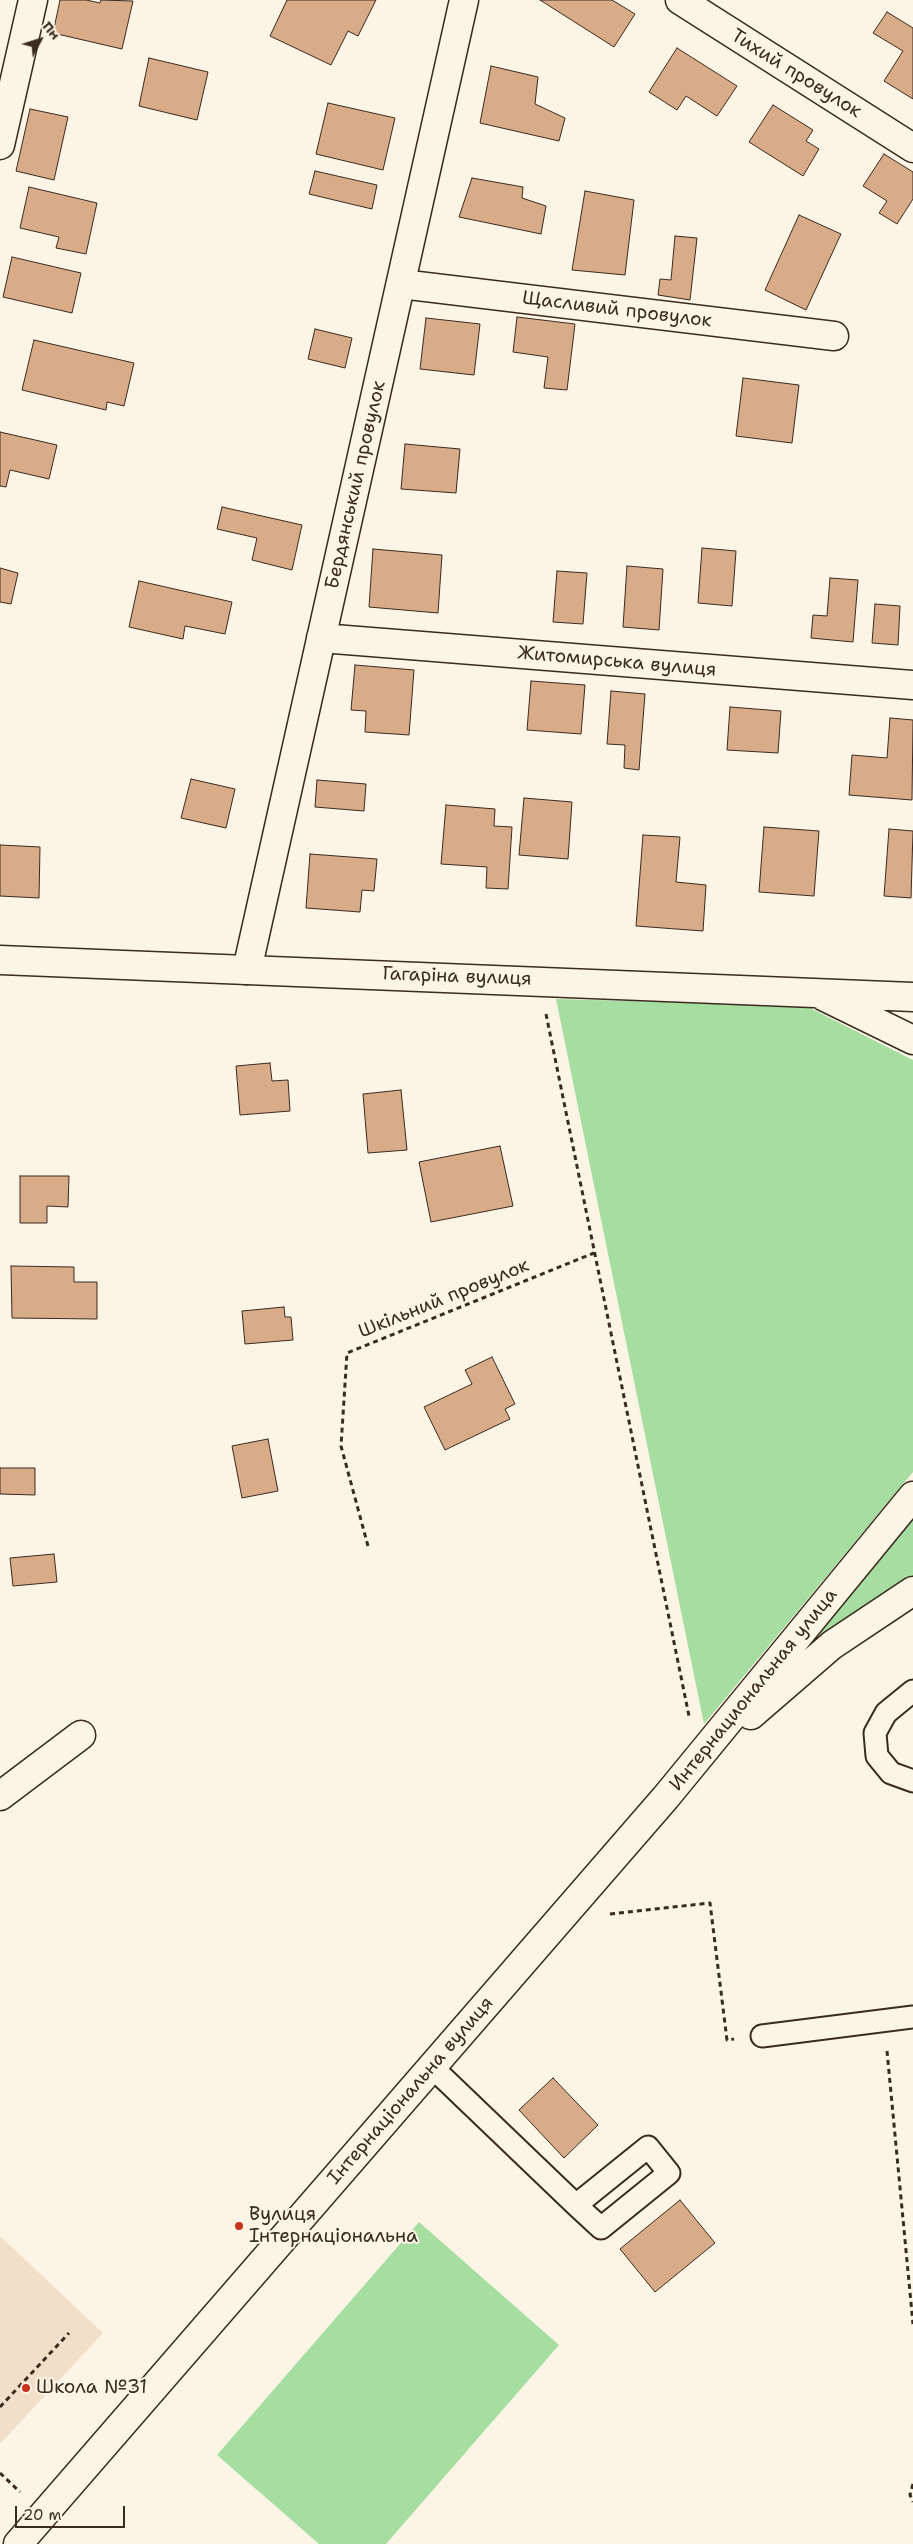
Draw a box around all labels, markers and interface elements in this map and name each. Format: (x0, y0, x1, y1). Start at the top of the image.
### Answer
north arrow (15, 15, 65, 65)
text: Пн (39, 17, 64, 43)
street label: Тихий провулок (727, 25, 865, 123)
street label: Щасливий провулок (521, 287, 713, 333)
street label: Бердянський провулок (321, 379, 391, 591)
street label: Житомирська вулиця (517, 642, 717, 682)
street label: Гагаріна вулиця (382, 963, 532, 991)
street label: Шкільний провулок (355, 1254, 533, 1344)
street label: Интернациональная улица (665, 1584, 843, 1796)
street label: Інтернаціональна вулиця (323, 1992, 499, 2190)
place label: Вулиця Інтернаціональна (249, 2204, 418, 2248)
marker: Вулиця Інтернаціональна (233, 2220, 245, 2232)
place label: Школа №31 (36, 2377, 147, 2399)
marker: Школа №31 (20, 2382, 32, 2394)
scale bar (18, 2496, 128, 2528)
text: 20 m (23, 2505, 62, 2525)

